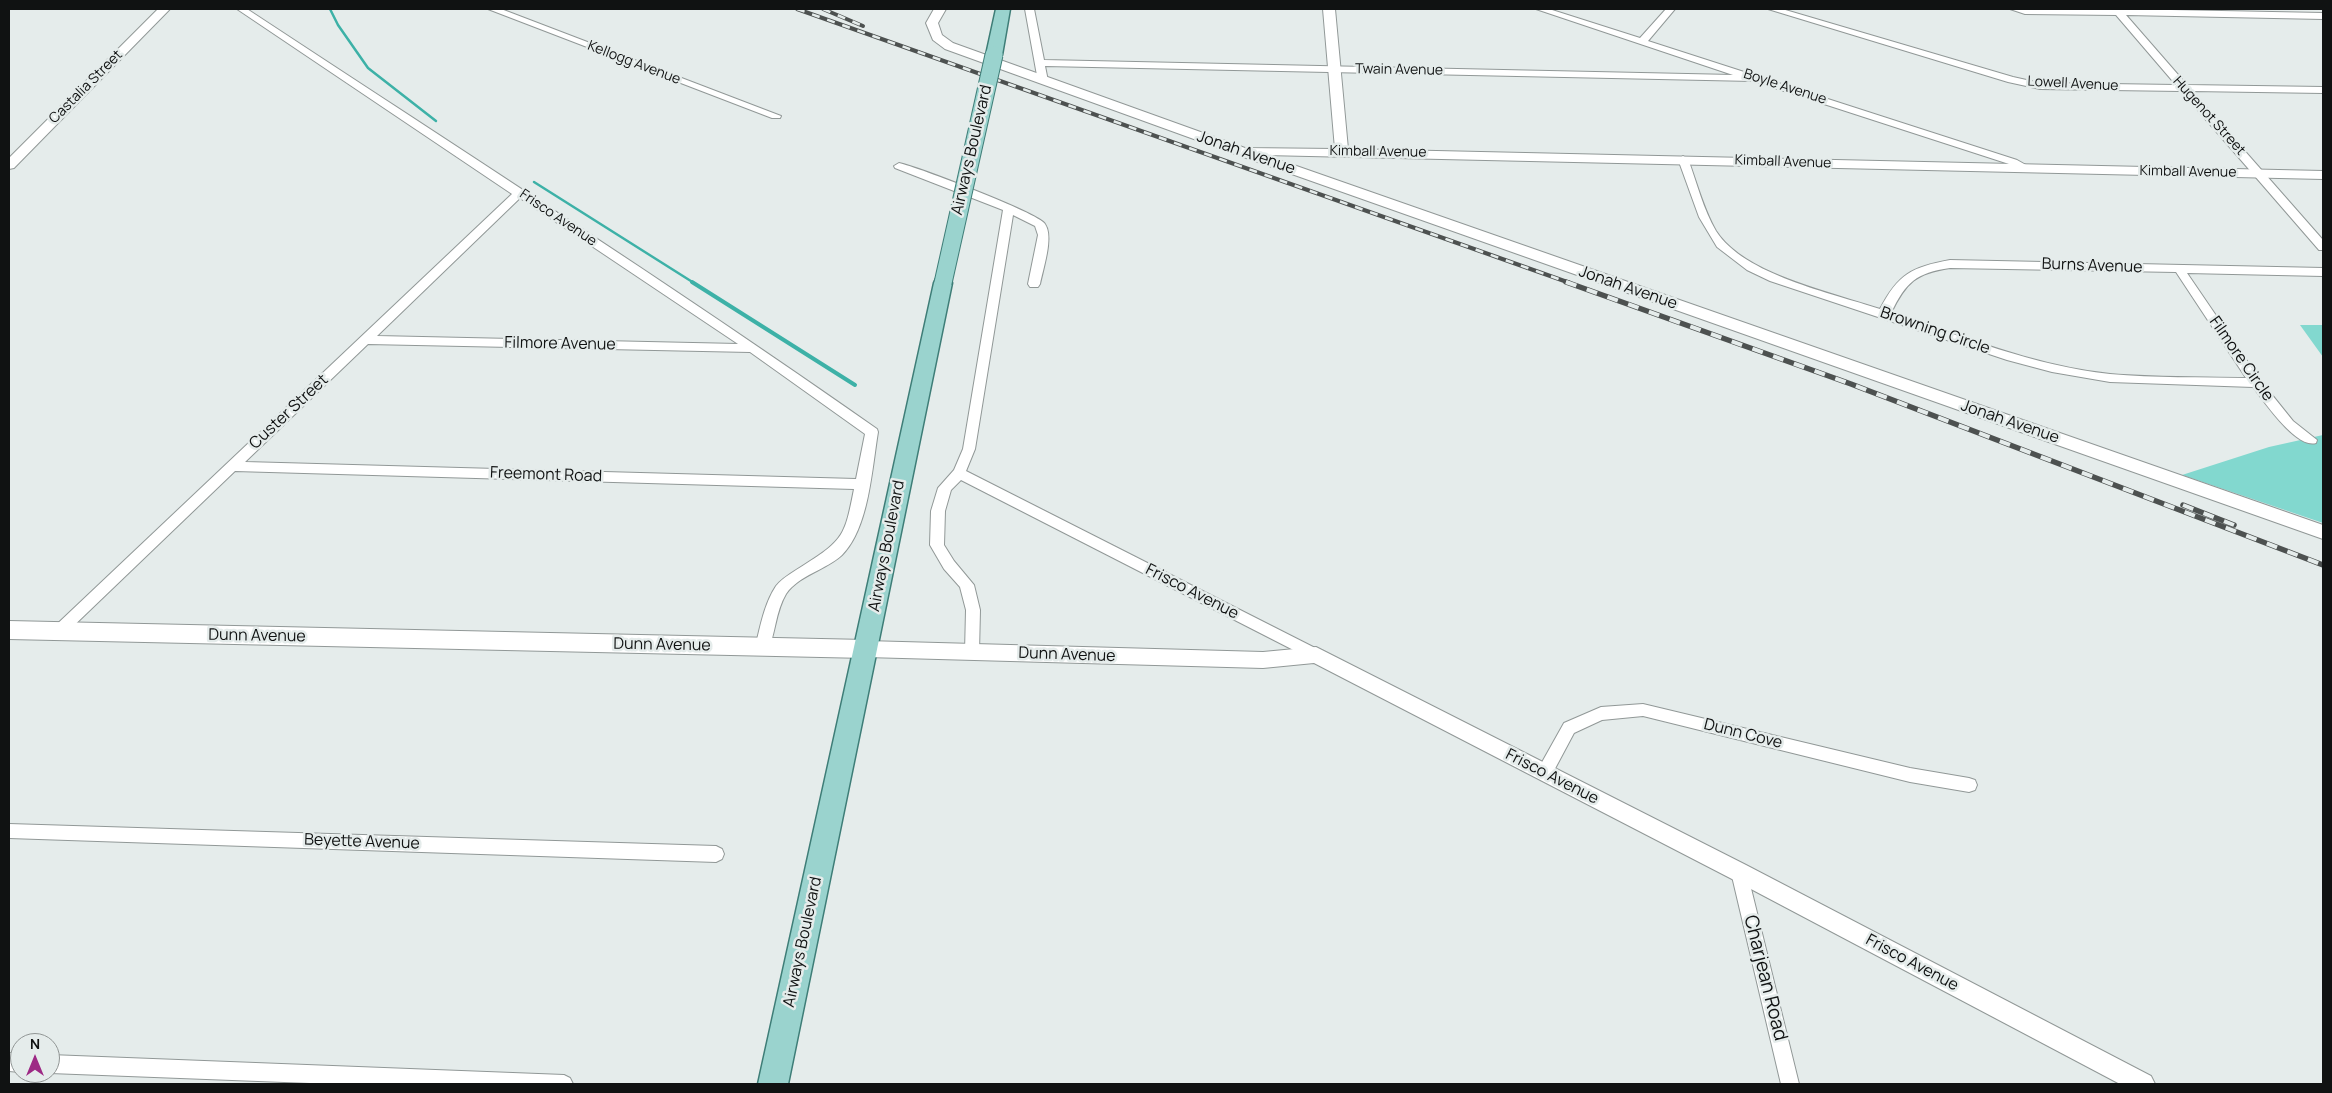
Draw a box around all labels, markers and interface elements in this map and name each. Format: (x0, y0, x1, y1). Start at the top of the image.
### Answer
street label: Kellogg Avenue (585, 38, 683, 88)
street label: Castalia Street (46, 47, 126, 127)
street label: Twain Avenue (1355, 61, 1443, 79)
street label: Boyle Avenue (1741, 66, 1829, 108)
street label: Lowell Avenue (2027, 73, 2119, 95)
street label: Hugenot Street (2169, 73, 2249, 159)
street label: Airways Boulevard (948, 83, 996, 217)
street label: Jonah Avenue (1194, 127, 1298, 179)
street label: Kimball Avenue (1329, 143, 1427, 161)
street label: Kimball Avenue (1734, 152, 1832, 172)
street label: Kimball Avenue (2139, 163, 2237, 181)
street label: Frisco Avenue (516, 186, 600, 250)
street label: Burns Avenue (2041, 255, 2143, 277)
street label: Jonah Avenue (1576, 262, 1680, 314)
street label: Browning Circle (1878, 303, 1992, 359)
street label: Filmore Circle (2205, 313, 2277, 405)
street label: Filmore Avenue (504, 333, 616, 355)
street label: Custer Street (246, 371, 332, 453)
street label: Jonah Avenue (1958, 396, 2062, 448)
street label: Freemont Road (490, 463, 602, 487)
street label: Airways Boulevard (865, 479, 909, 613)
street label: Frisco Avenue (1142, 560, 1242, 624)
street label: Dunn Avenue (208, 626, 306, 646)
street label: Dunn Avenue (613, 635, 711, 655)
street label: Dunn Avenue (1018, 644, 1116, 666)
street label: Dunn Cove (1702, 715, 1784, 753)
street label: Frisco Avenue (1502, 745, 1602, 809)
street label: Beyette Avenue (304, 830, 420, 854)
street label: Airways Boulevard (780, 875, 826, 1009)
street label: Charjean Road (1738, 913, 1792, 1043)
street label: Frisco Avenue (1862, 931, 1962, 995)
north arrow (10, 1033, 60, 1083)
text: N (30, 1034, 40, 1053)

